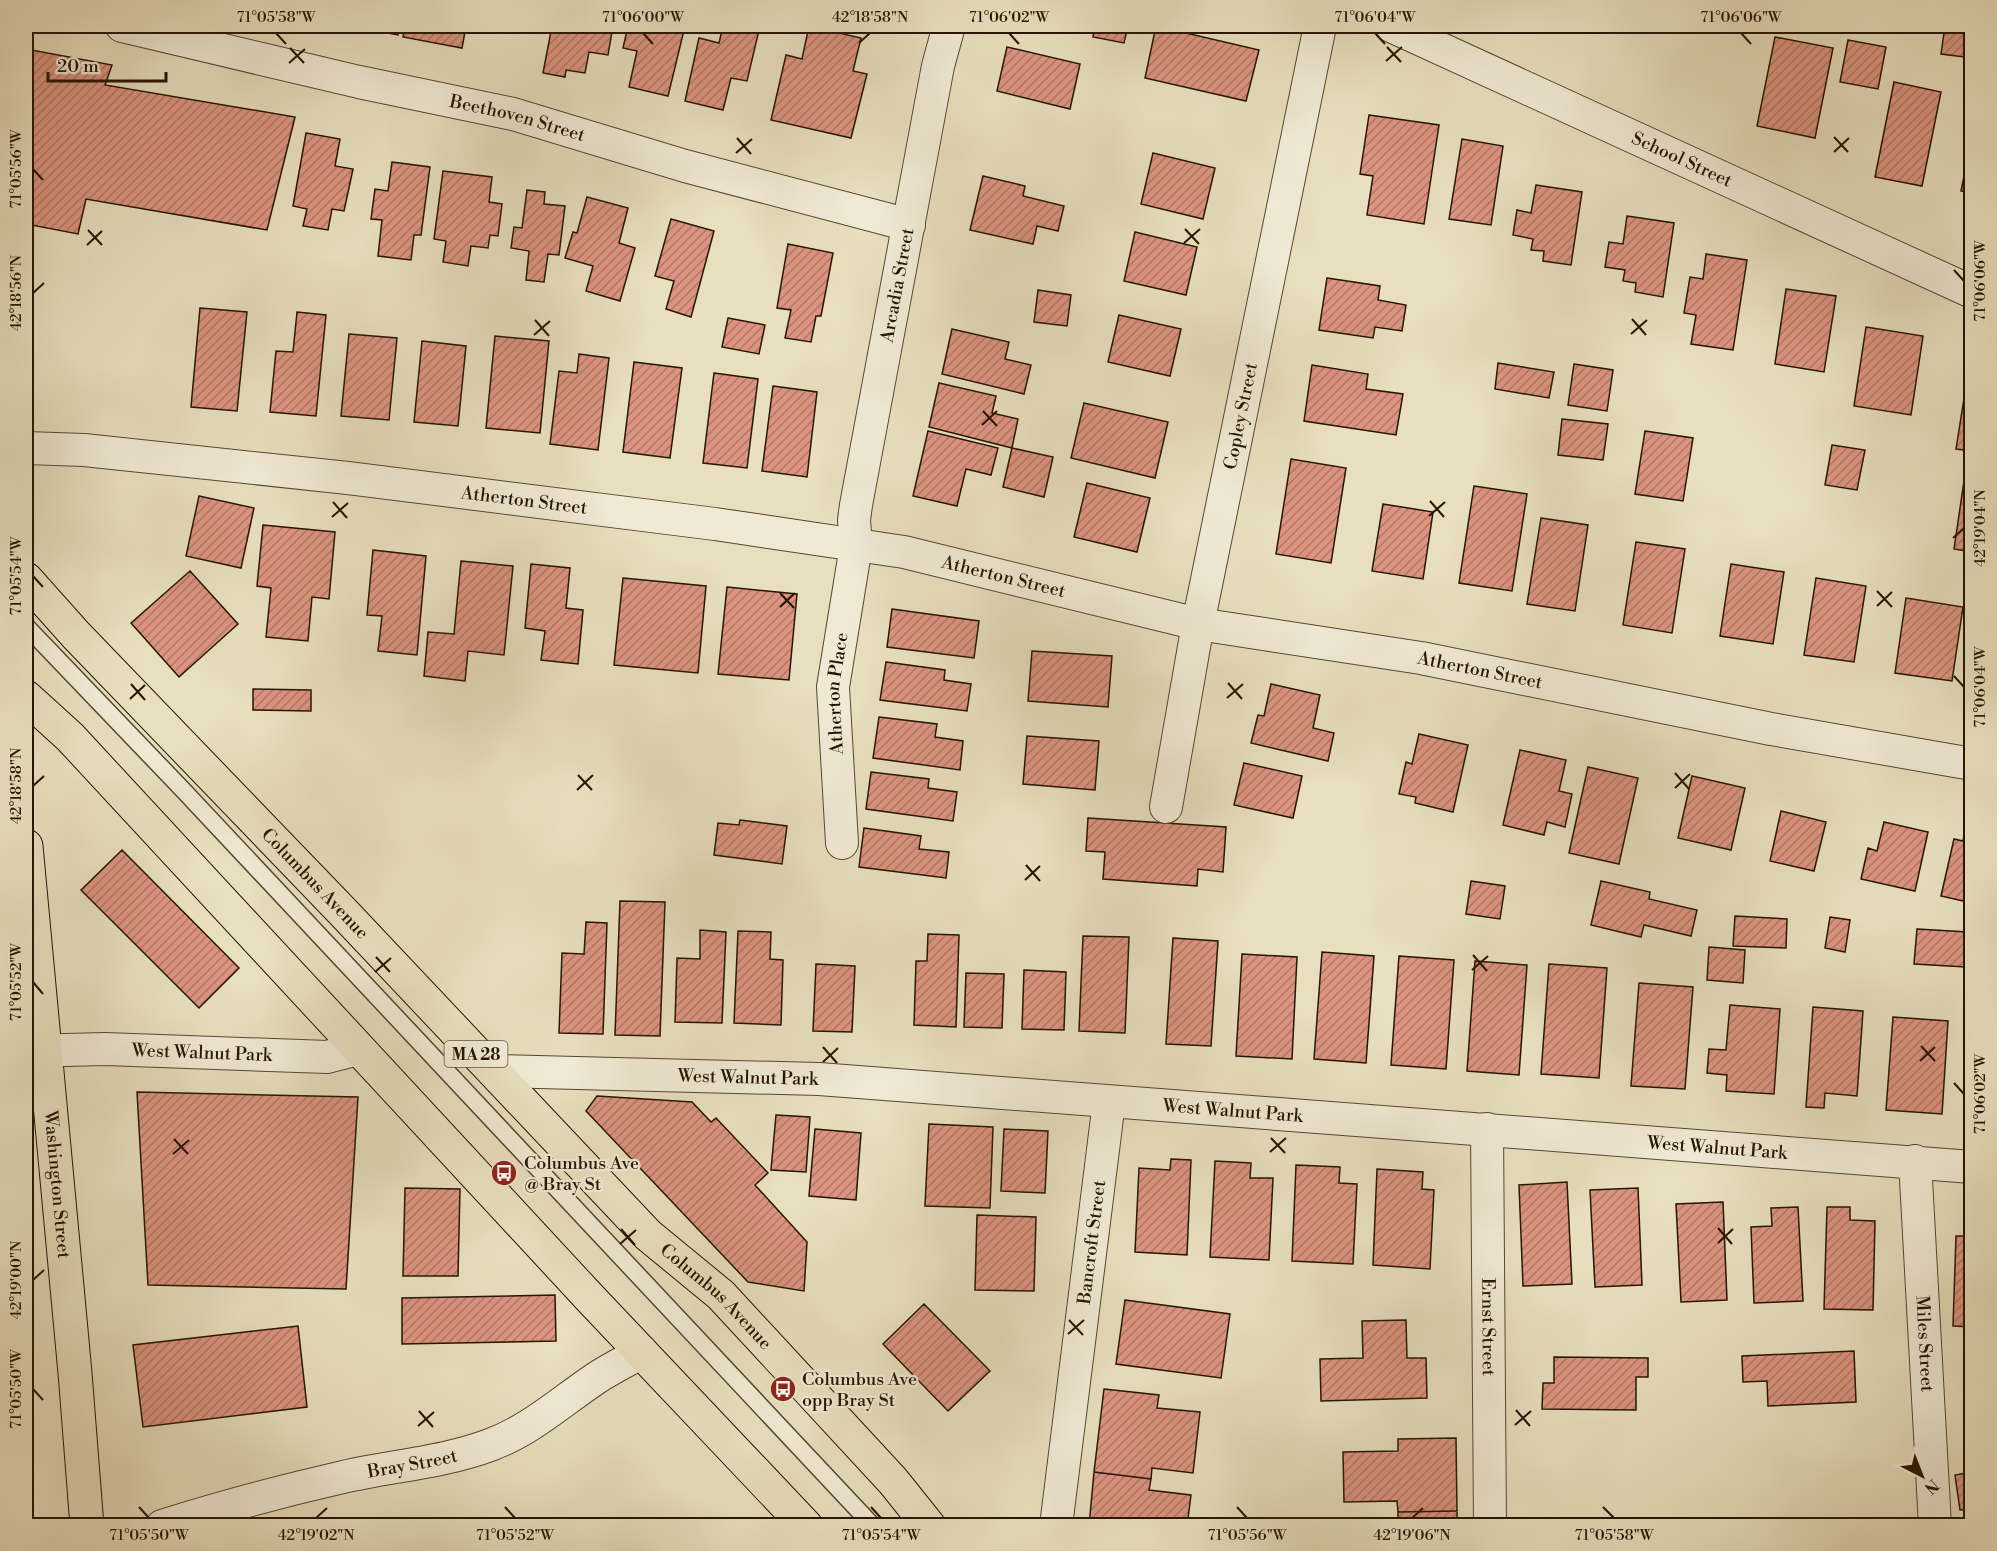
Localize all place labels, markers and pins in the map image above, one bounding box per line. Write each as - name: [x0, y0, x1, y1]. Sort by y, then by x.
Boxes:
- place label: Columbus Ave @ Bray St: [524, 1152, 639, 1196]
- bus stop icon: Columbus Ave @ Bray St: [489, 1158, 519, 1188]
- place label: Columbus Ave opp Bray St: [802, 1368, 917, 1412]
- bus stop icon: Columbus Ave opp Bray St: [768, 1374, 798, 1404]

